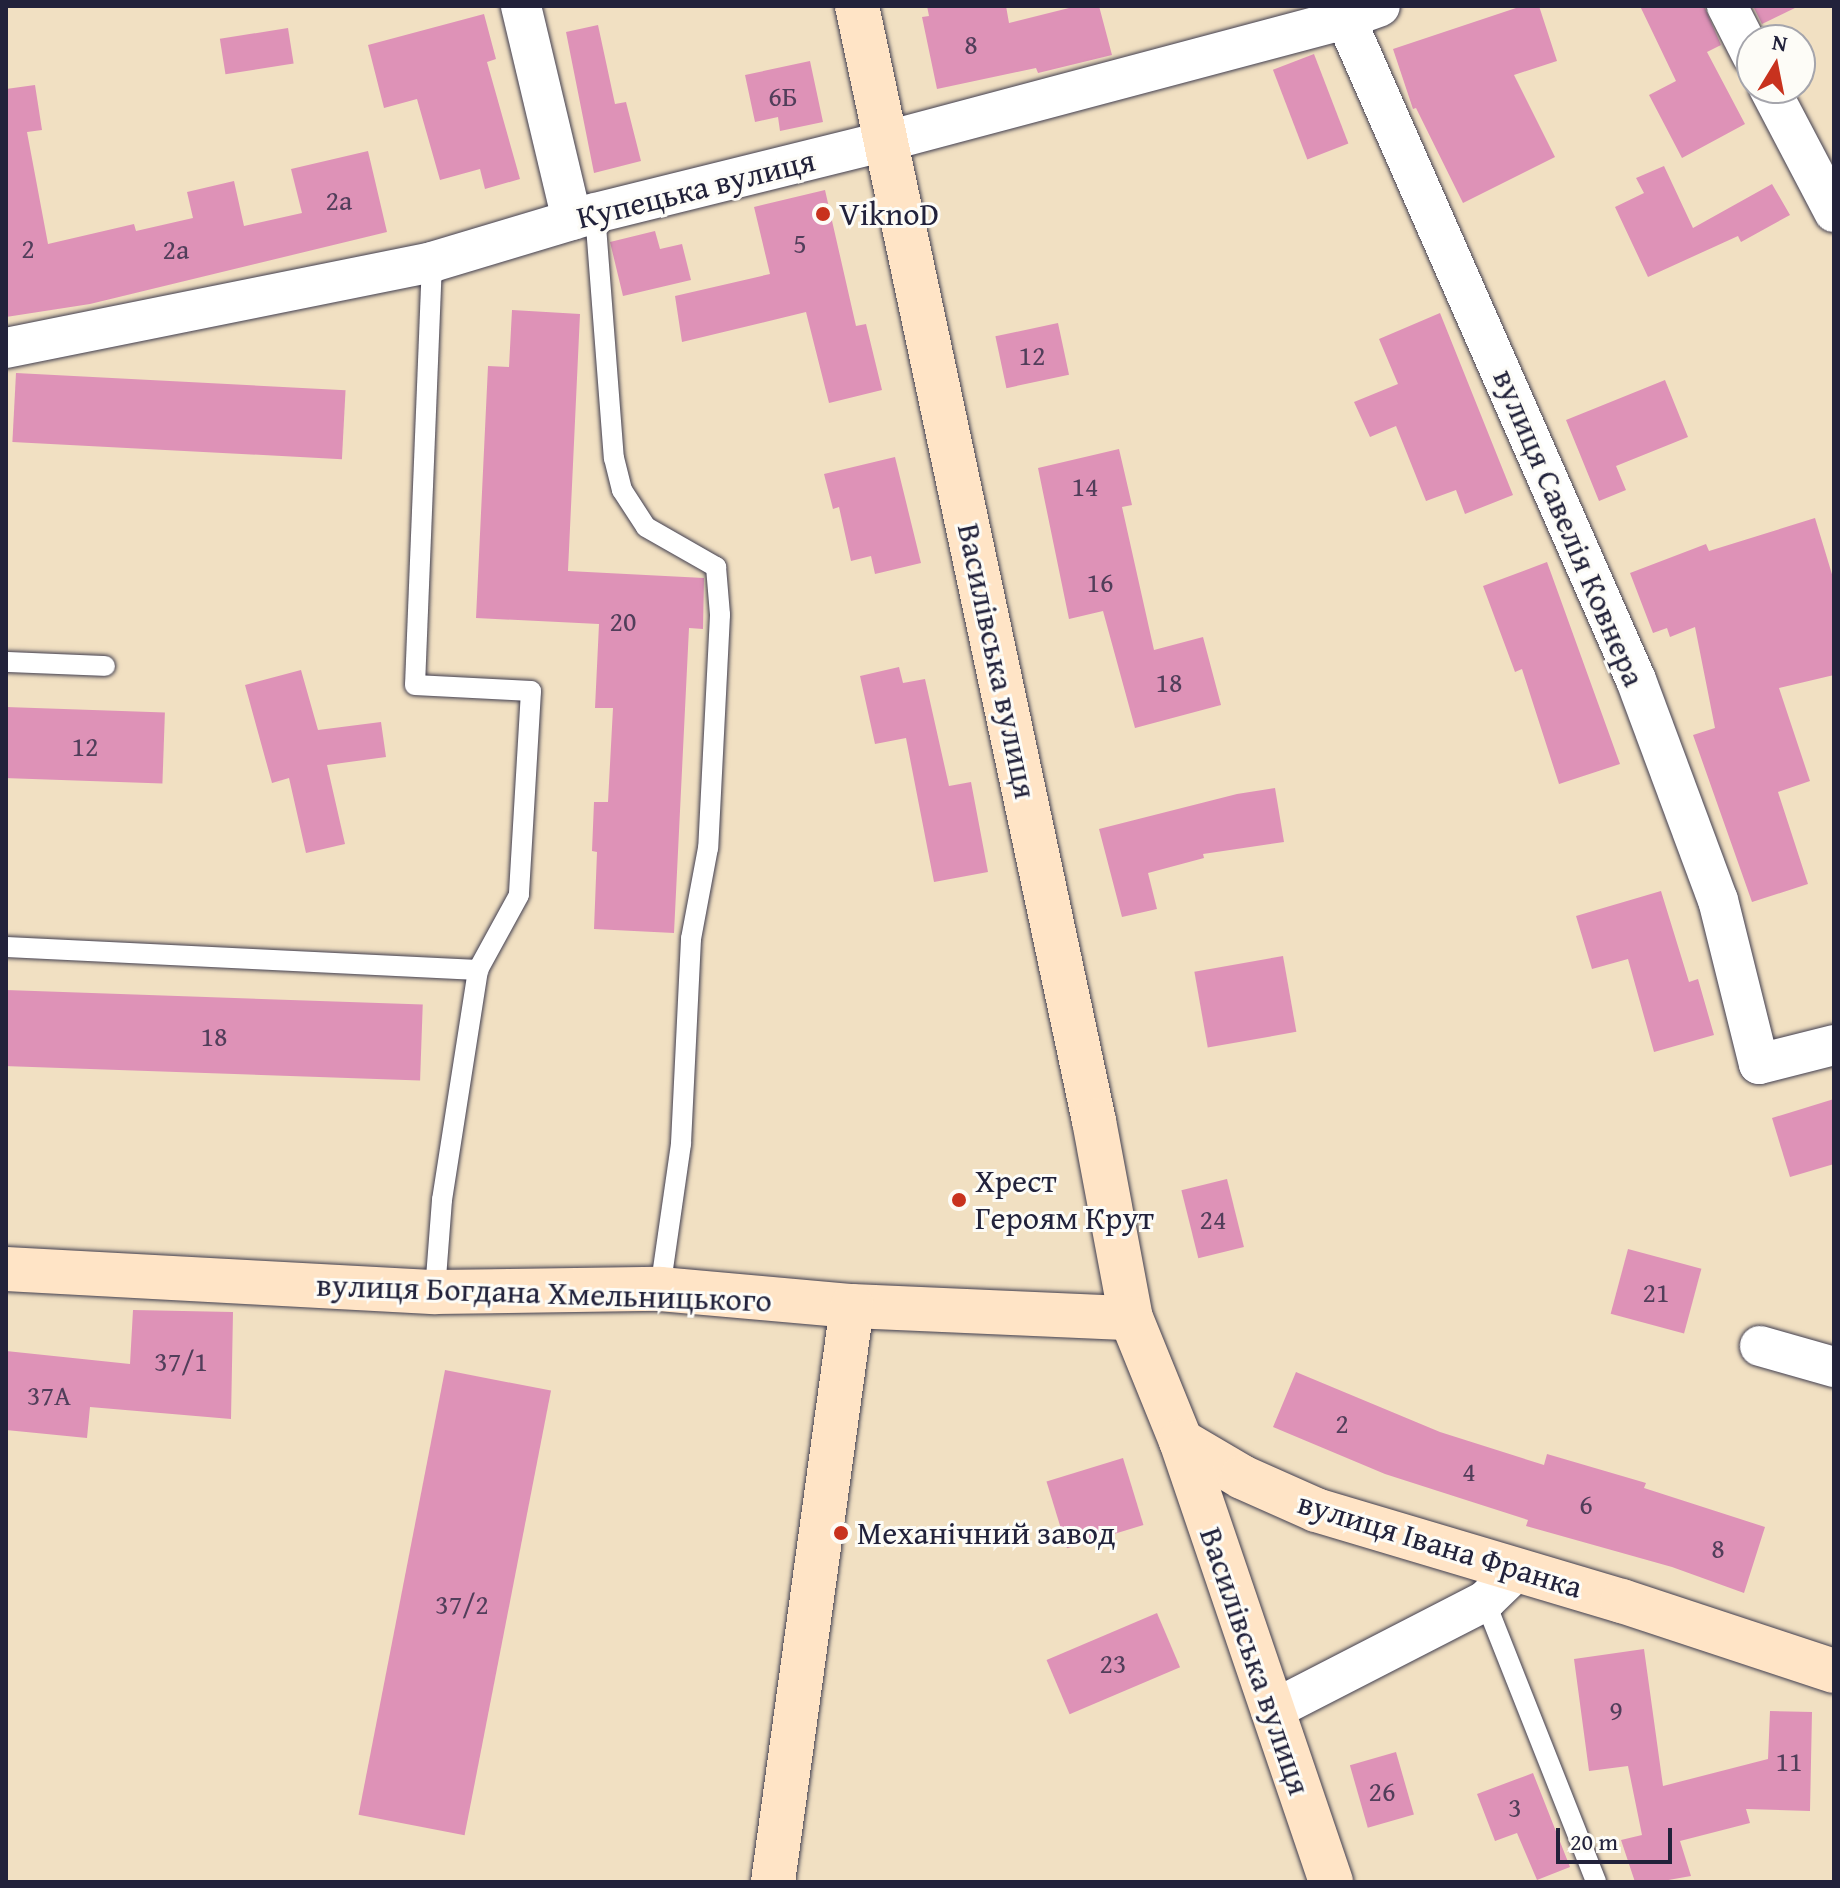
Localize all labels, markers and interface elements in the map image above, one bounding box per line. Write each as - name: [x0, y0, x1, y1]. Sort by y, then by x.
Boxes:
- north arrow: [1736, 24, 1816, 104]
- text: N: [1770, 25, 1790, 59]
- house number: 8: [964, 27, 978, 61]
- house number: 6Б: [768, 79, 798, 113]
- street label: Купецька вулиця: [573, 141, 819, 237]
- house number: 2а: [326, 183, 352, 217]
- place label: ViknoD: [839, 195, 939, 233]
- marker: ViknoD: [814, 205, 832, 223]
- house number: 5: [793, 226, 807, 260]
- house number: 2: [21, 231, 35, 265]
- house number: 2а: [163, 232, 189, 266]
- house number: 12: [1019, 338, 1045, 372]
- street label: вулиця Савелія Ковнера: [1485, 364, 1653, 692]
- house number: 14: [1072, 469, 1098, 503]
- street label: Василівська вулиця: [949, 520, 1045, 802]
- house number: 16: [1087, 565, 1113, 599]
- house number: 20: [610, 604, 636, 638]
- house number: 18: [1156, 665, 1182, 699]
- house number: 12: [72, 729, 98, 763]
- house number: 18: [201, 1019, 227, 1053]
- place label: Хрест Героям Крут: [975, 1163, 1154, 1238]
- marker: Хрест Героям Крут: [950, 1191, 968, 1209]
- house number: 24: [1200, 1202, 1226, 1236]
- street label: вулиця Богдана Хмельницького: [316, 1266, 772, 1320]
- house number: 21: [1643, 1275, 1669, 1309]
- house number: 37/1: [154, 1344, 208, 1378]
- house number: 37А: [27, 1378, 71, 1412]
- house number: 2: [1335, 1406, 1349, 1440]
- house number: 4: [1462, 1454, 1476, 1488]
- street label: вулиця Івана Франка: [1293, 1483, 1587, 1607]
- house number: 6: [1579, 1487, 1593, 1521]
- place label: Механічний завод: [857, 1514, 1115, 1552]
- street label: Василівська вулиця: [1191, 1522, 1319, 1800]
- marker: Механічний завод: [832, 1524, 850, 1542]
- house number: 8: [1711, 1531, 1725, 1565]
- house number: 37/2: [435, 1587, 489, 1621]
- house number: 23: [1100, 1646, 1126, 1680]
- house number: 9: [1609, 1693, 1623, 1727]
- house number: 11: [1776, 1744, 1802, 1778]
- house number: 26: [1369, 1774, 1395, 1808]
- house number: 3: [1508, 1790, 1522, 1824]
- scale bar: [1560, 1812, 1676, 1862]
- text: 20 m: [1570, 1824, 1618, 1859]

